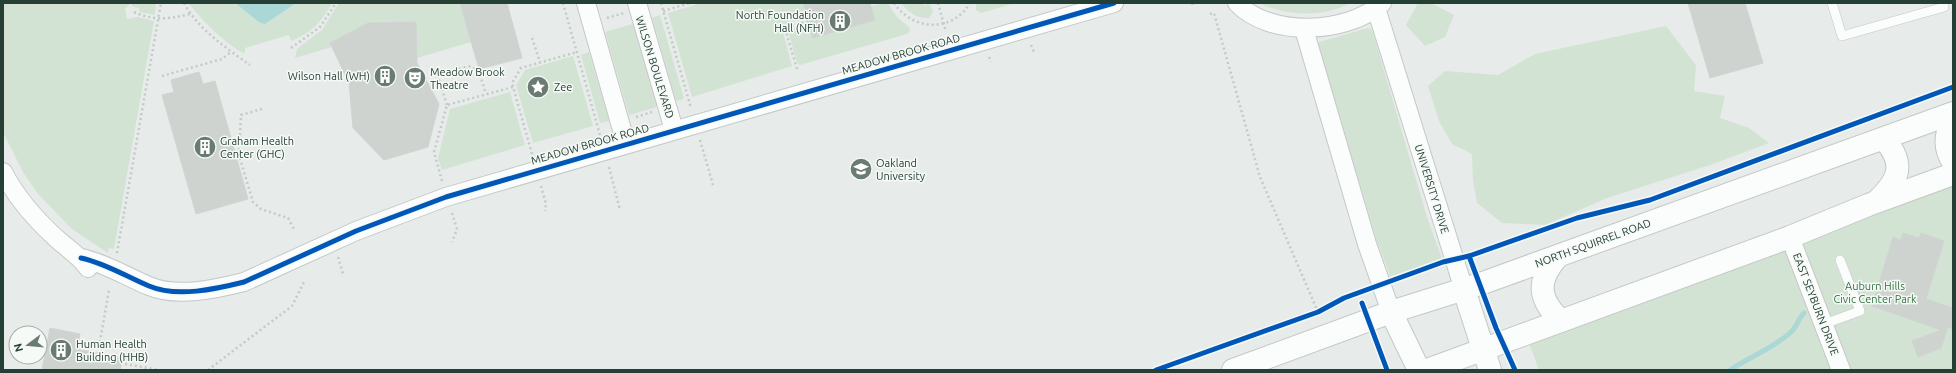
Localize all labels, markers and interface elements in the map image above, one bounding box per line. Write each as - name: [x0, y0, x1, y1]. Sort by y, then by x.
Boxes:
- building icon: North Foundation Hall (NFH): [827, 8, 853, 34]
- place label: North Foundation Hall (NFH): [736, 9, 824, 35]
- street label: WILSON BOULEVARD: [634, 14, 676, 120]
- street label: MEADOW BROOK ROAD: [841, 31, 962, 77]
- building icon: Wilson Hall (WH): [372, 63, 398, 89]
- theatre icon: Meadow Brook Theatre: [402, 65, 428, 91]
- place label: Meadow Brook Theatre: [430, 66, 505, 91]
- place label: Wilson Hall (WH): [288, 70, 370, 83]
- place icon: Zee: [525, 74, 551, 100]
- place label: Zee: [554, 81, 572, 93]
- street label: MEADOW BROOK ROAD: [530, 121, 651, 167]
- building icon: Graham Health Center (GHC): [192, 134, 218, 160]
- place label: Graham Health Center (GHC): [220, 135, 294, 161]
- street label: UNIVERSITY DRIVE: [1413, 143, 1451, 235]
- school or university icon: Oakland University: [848, 156, 874, 182]
- place label: Oakland University: [876, 157, 926, 182]
- street label: NORTH SQUIRREL ROAD: [1533, 216, 1653, 270]
- street label: EAST SEYBURN DRIVE: [1791, 251, 1841, 357]
- park label: Auburn Hills Civic Center Park: [1833, 280, 1917, 305]
- north arrow: [8, 325, 48, 365]
- building icon: Human Health Building (HHB): [48, 337, 74, 363]
- place label: Human Health Building (HHB): [76, 338, 148, 364]
- text: N: [11, 342, 25, 353]

